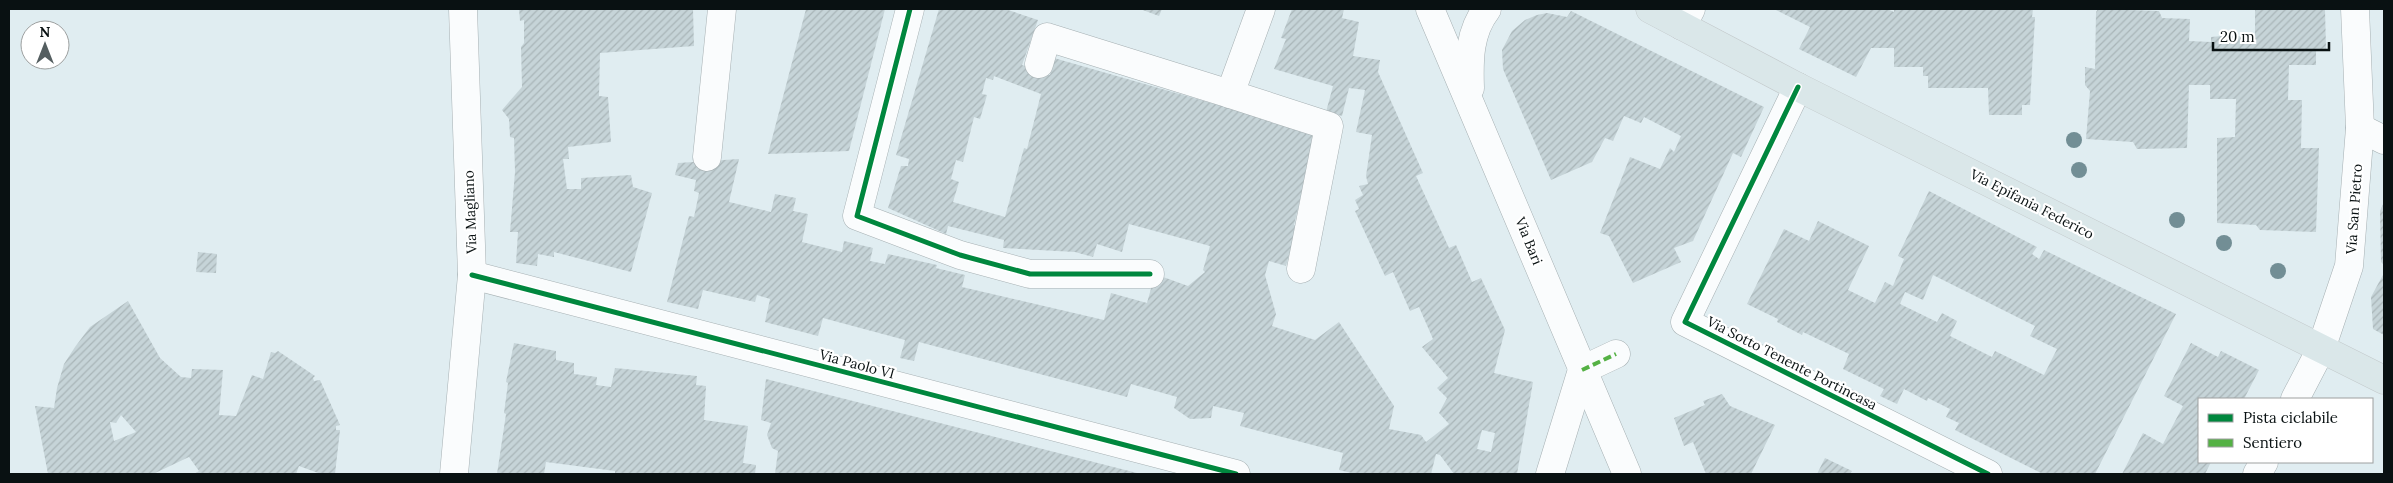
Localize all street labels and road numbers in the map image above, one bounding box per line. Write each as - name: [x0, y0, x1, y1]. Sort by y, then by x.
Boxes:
- street label: Via San Pietro: [2342, 163, 2366, 256]
- street label: Via Epifania Federico: [1966, 165, 2097, 243]
- street label: Via Magliano: [460, 170, 480, 255]
- street label: Via Bari: [1511, 214, 1547, 267]
- street label: Via Sotto Tenente Portincasa: [1703, 312, 1880, 414]
- street label: Via Paolo VI: [816, 345, 897, 383]

